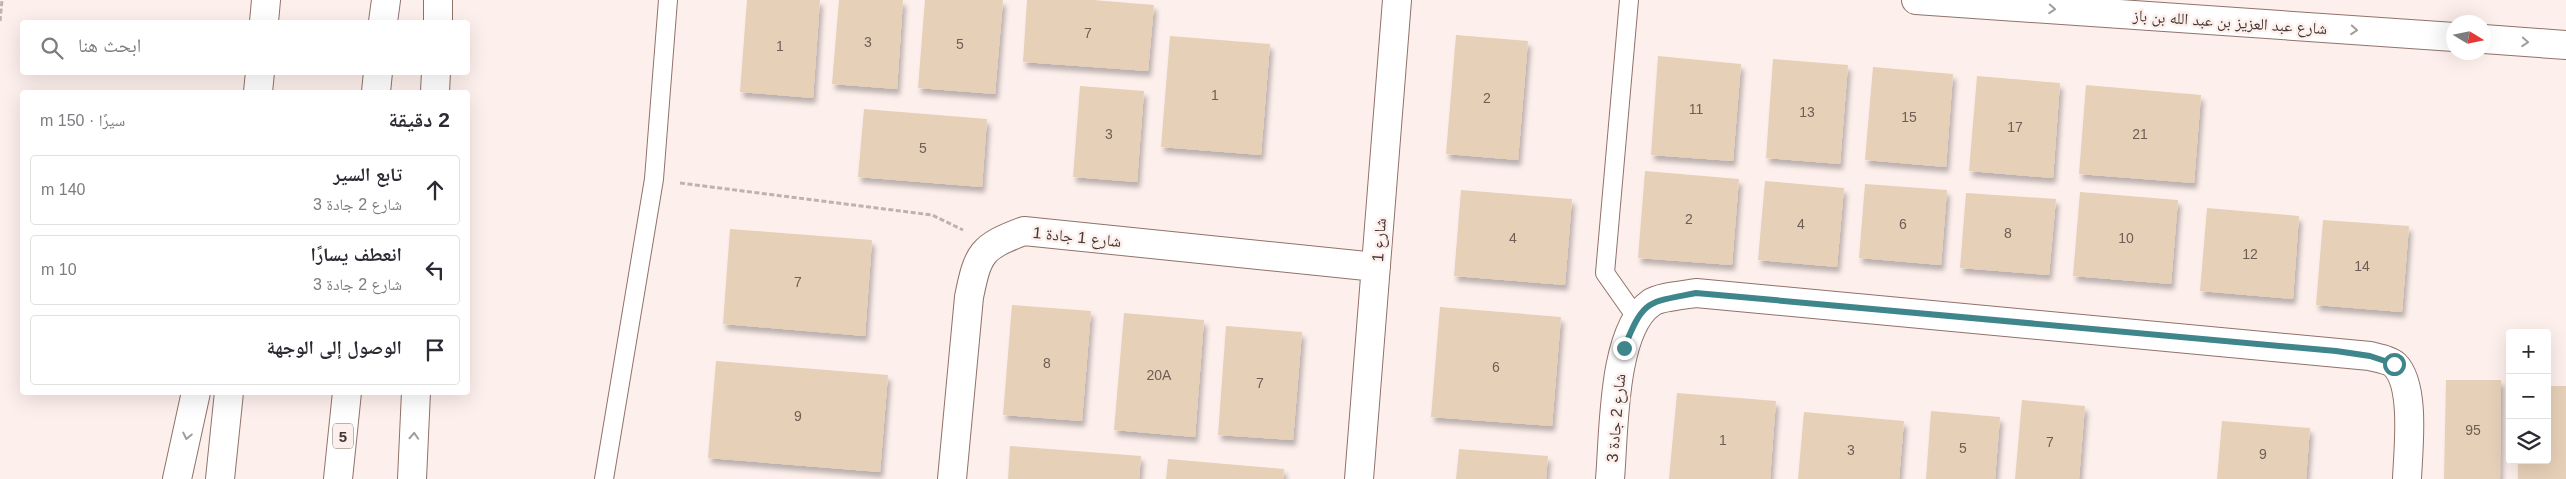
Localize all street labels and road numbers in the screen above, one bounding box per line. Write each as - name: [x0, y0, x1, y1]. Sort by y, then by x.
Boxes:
- street label: شارع عبد العزيز بن عبد الله بن باز: [2131, 7, 2328, 39]
- street label: شارع 1: [1369, 218, 1391, 263]
- street label: شارع 1 جادة 1: [1032, 224, 1122, 252]
- street label: شارع 2 جادة 3: [1604, 373, 1630, 463]
- road number: 5: [333, 424, 353, 448]

